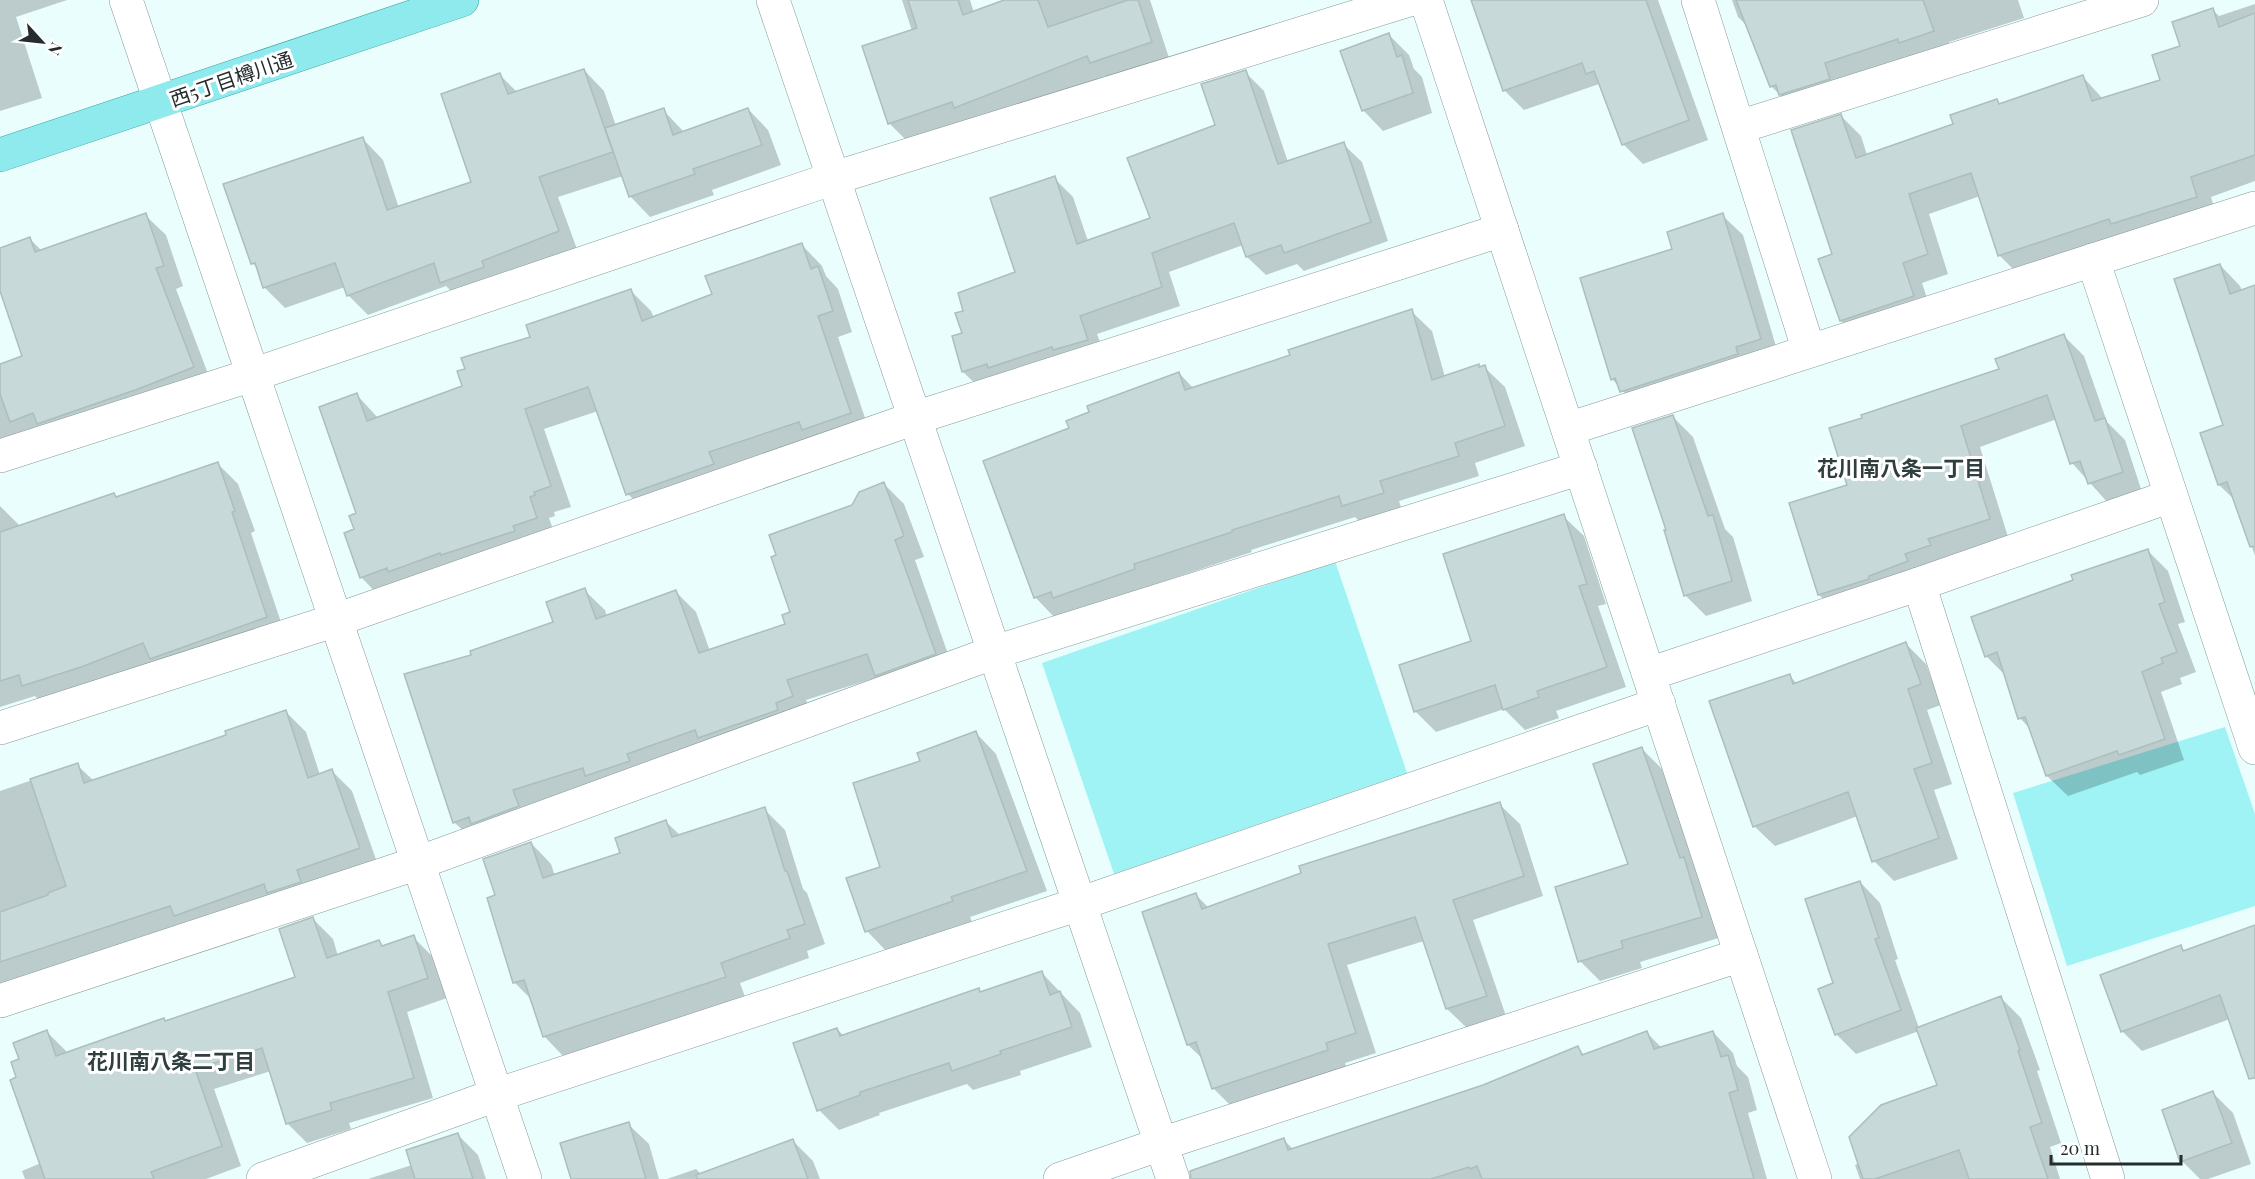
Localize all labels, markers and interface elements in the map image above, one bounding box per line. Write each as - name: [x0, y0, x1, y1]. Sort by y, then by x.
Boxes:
- north arrow: [12, 12, 72, 72]
- text: N: [44, 39, 68, 59]
- street label: 西5丁目樽川通: [166, 44, 296, 112]
- district label: 花川南八条一丁目: [1817, 453, 1985, 481]
- district label: 花川南八条二丁目: [87, 1046, 255, 1074]
- scale bar: [2051, 1128, 2182, 1166]
- text: 20 m: [2060, 1136, 2100, 1160]

